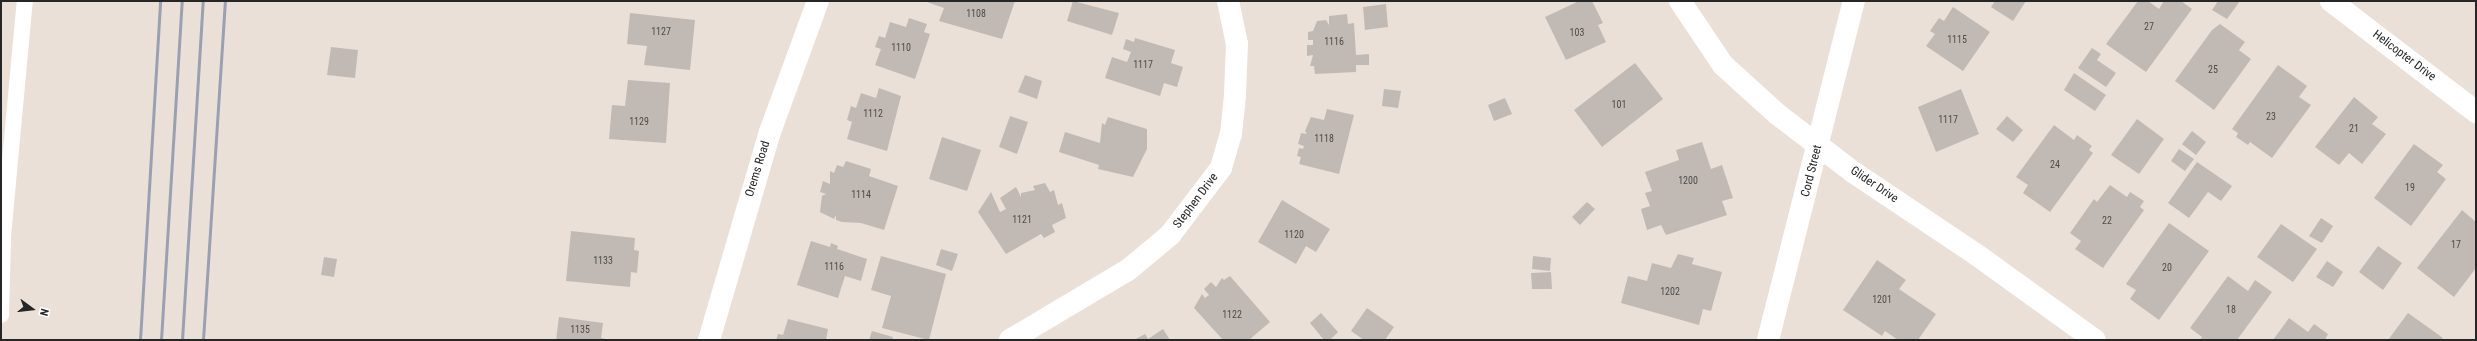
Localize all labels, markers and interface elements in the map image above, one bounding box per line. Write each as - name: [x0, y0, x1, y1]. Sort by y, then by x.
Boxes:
- house number: 1108: [966, 8, 986, 20]
- house number: 27: [2144, 21, 2154, 33]
- house number: 1127: [651, 26, 671, 38]
- house number: 103: [1570, 27, 1584, 39]
- street label: Helicopter Drive: [2369, 28, 2439, 84]
- house number: 1115: [1947, 34, 1967, 46]
- house number: 1116: [1324, 36, 1344, 48]
- house number: 1110: [891, 42, 911, 54]
- house number: 1117: [1133, 59, 1153, 71]
- house number: 25: [2208, 64, 2218, 76]
- house number: 101: [1612, 99, 1626, 111]
- house number: 1112: [863, 108, 883, 120]
- house number: 23: [2266, 111, 2276, 123]
- house number: 1117: [1938, 114, 1958, 126]
- house number: 1129: [629, 116, 649, 128]
- house number: 21: [2349, 123, 2359, 135]
- house number: 1118: [1314, 133, 1334, 145]
- street label: Orems Road: [743, 139, 773, 199]
- street label: Cord Street: [1799, 143, 1825, 199]
- house number: 24: [2050, 159, 2060, 171]
- street label: Glider Drive: [1847, 164, 1901, 206]
- street label: Stephen Drive: [1171, 171, 1221, 231]
- house number: 1200: [1678, 175, 1698, 187]
- house number: 19: [2405, 182, 2415, 194]
- house number: 1114: [851, 189, 871, 201]
- house number: 1121: [1012, 214, 1032, 226]
- house number: 22: [2102, 215, 2112, 227]
- house number: 1120: [1284, 229, 1304, 241]
- house number: 17: [2451, 239, 2461, 251]
- house number: 1133: [593, 255, 613, 267]
- house number: 1116: [824, 261, 844, 273]
- house number: 20: [2162, 262, 2172, 274]
- house number: 1202: [1660, 286, 1680, 298]
- north arrow: [12, 289, 52, 329]
- house number: 1201: [1872, 294, 1892, 306]
- house number: 18: [2226, 304, 2236, 316]
- text: N: [37, 307, 51, 317]
- house number: 1122: [1222, 309, 1242, 321]
- house number: 1135: [570, 324, 590, 336]

